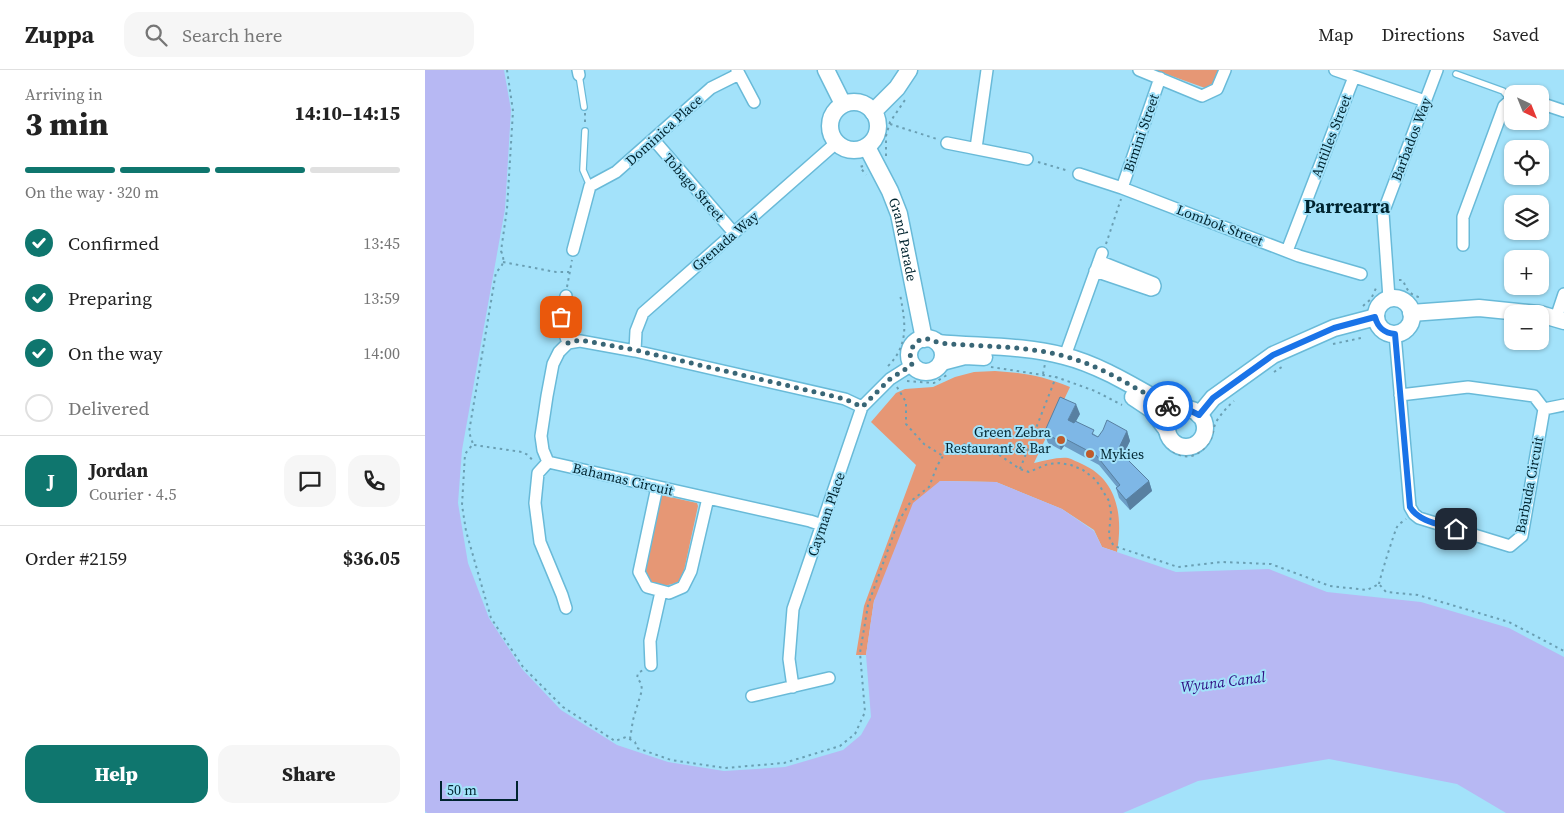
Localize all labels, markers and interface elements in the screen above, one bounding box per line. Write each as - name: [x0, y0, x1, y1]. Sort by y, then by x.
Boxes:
- search box: [124, 12, 474, 57]
- text: Zuppa: [25, 18, 94, 51]
- icon: search: [142, 21, 170, 49]
- text: Search here: [182, 22, 282, 48]
- text: Map: [1318, 22, 1354, 47]
- text: Directions: [1382, 22, 1465, 47]
- text: Saved: [1493, 22, 1539, 47]
- text: Arriving in: [25, 83, 103, 105]
- north arrow: [1504, 85, 1549, 130]
- map controls: [1504, 85, 1549, 350]
- street label: Dominica Place: [621, 90, 707, 170]
- street label: Bimini Street: [1118, 91, 1164, 175]
- street label: Antilles Street: [1306, 91, 1356, 180]
- street label: Barbados Way: [1386, 94, 1436, 184]
- text: 14:10–14:15: [295, 100, 400, 126]
- text: 3 min: [25, 102, 108, 146]
- button: locate: [1504, 140, 1549, 185]
- street label: Tobago Street: [659, 149, 730, 226]
- text: On the way · 320 m: [25, 181, 159, 203]
- district label: Parrearra: [1304, 193, 1391, 219]
- street label: Grand Parade: [883, 194, 922, 283]
- button: layers: [1504, 195, 1549, 240]
- street label: Lombok Street: [1174, 199, 1267, 251]
- street label: Grenada Way: [687, 206, 763, 276]
- icon: check: [25, 229, 53, 257]
- text: Confirmed: [68, 230, 159, 256]
- text: 13:45: [363, 232, 400, 254]
- button: +: [1504, 250, 1549, 295]
- icon: check: [25, 284, 53, 312]
- text: Preparing: [68, 285, 152, 311]
- text: 13:59: [363, 287, 400, 309]
- pin: [540, 296, 582, 338]
- icon: bag: [547, 303, 575, 331]
- button: −: [1504, 305, 1549, 350]
- icon: check: [25, 339, 53, 367]
- text: On the way: [68, 340, 163, 366]
- text: 14:00: [363, 342, 400, 364]
- courier: [1143, 381, 1193, 431]
- icon: bike: [1154, 392, 1182, 420]
- text: Delivered: [68, 395, 149, 421]
- place label: Green Zebra Restaurant & Bar: [945, 422, 1052, 458]
- marker: Green Zebra Restaurant & Bar: [1055, 434, 1067, 446]
- street label: Barbuda Circuit: [1510, 434, 1548, 535]
- place label: Mykies: [1100, 444, 1144, 464]
- marker: Mykies: [1084, 448, 1096, 460]
- button: chat: [284, 455, 336, 507]
- button: phone: [348, 455, 400, 507]
- text: Jordan: [89, 457, 148, 483]
- street label: Bahamas Circuit: [571, 458, 676, 500]
- text: J: [47, 468, 55, 494]
- street label: Cayman Place: [802, 469, 850, 559]
- text: Courier · 4.5: [89, 483, 177, 505]
- pin: [1435, 508, 1477, 550]
- icon: home: [1442, 515, 1470, 543]
- text: Order #2159: [25, 545, 127, 571]
- text: $36.05: [343, 545, 400, 571]
- water label: Wyuna Canal: [1179, 666, 1267, 697]
- button: Help: [25, 745, 208, 803]
- button: Share: [218, 745, 400, 803]
- scale bar: [440, 778, 517, 801]
- text: 50 m: [447, 780, 477, 800]

